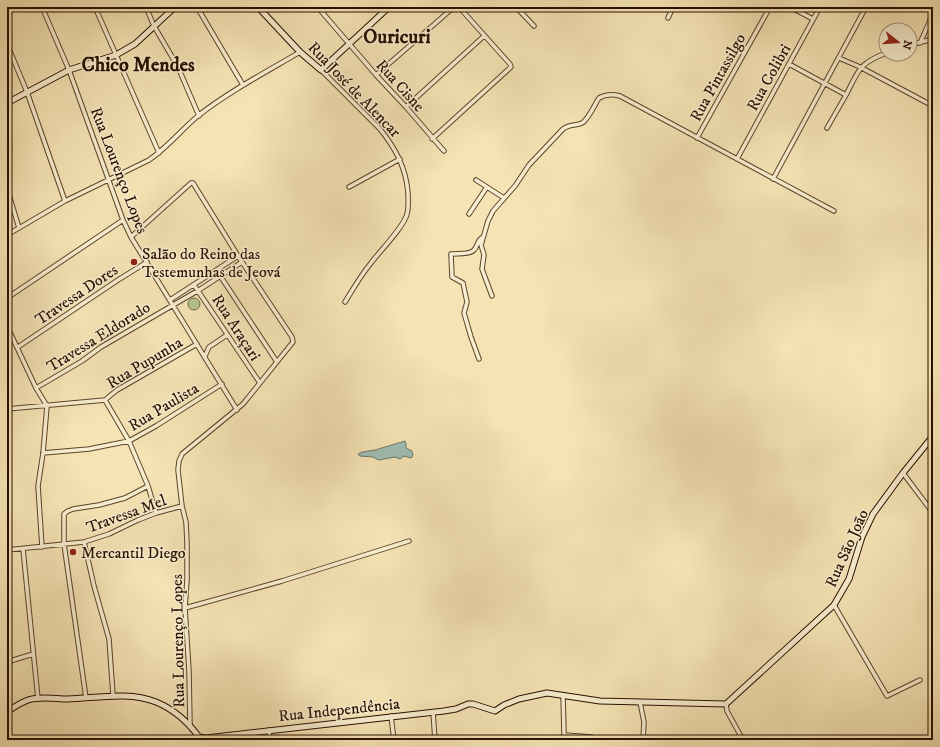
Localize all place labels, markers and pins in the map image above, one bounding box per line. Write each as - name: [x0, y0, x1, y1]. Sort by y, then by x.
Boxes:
- place label: Salão do Reino das Testemunhas de Jeová: [142, 244, 281, 282]
- marker: Salão do Reino das Testemunhas de Jeová: [129, 257, 139, 267]
- place label: Mercantil Diego: [81, 543, 186, 563]
- marker: Mercantil Diego: [68, 547, 78, 557]

